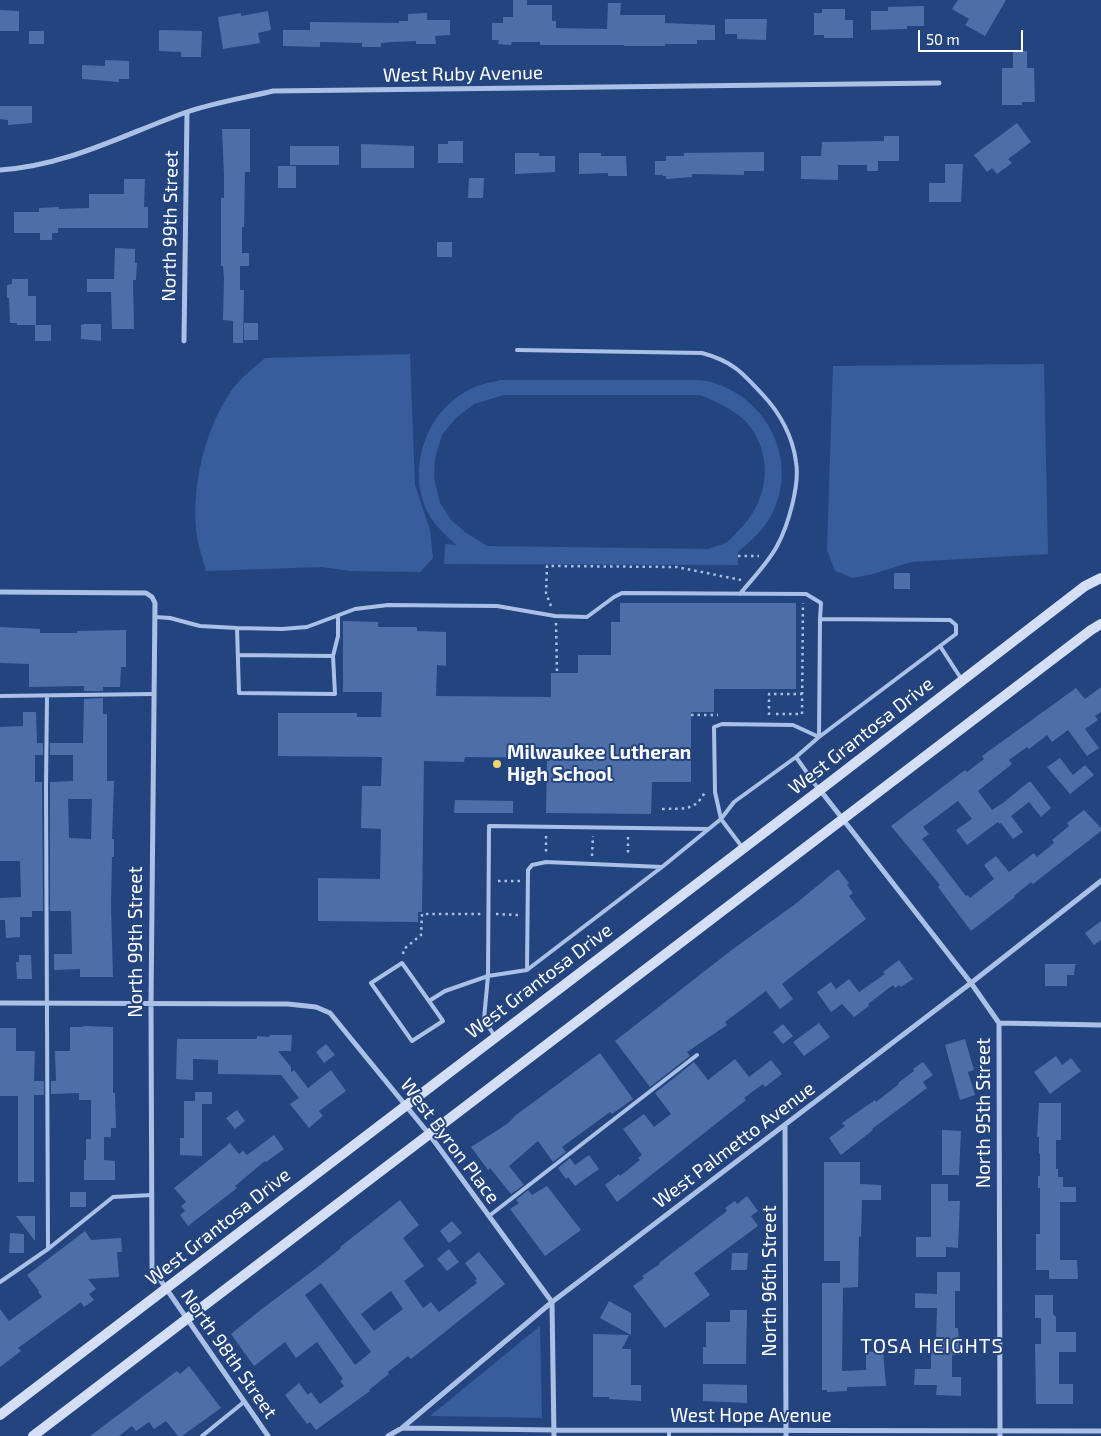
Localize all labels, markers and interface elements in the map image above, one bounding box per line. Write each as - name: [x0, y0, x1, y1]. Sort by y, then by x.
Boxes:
- scale bar: [921, 20, 1026, 52]
- text: 50 m: [926, 30, 960, 48]
- street label: West Ruby Avenue: [383, 61, 543, 87]
- street label: North 99th Street: [157, 150, 183, 302]
- street label: West Grantosa Drive: [784, 672, 938, 800]
- place label: Milwaukee Lutheran High School: [507, 742, 691, 786]
- marker: Milwaukee Lutheran High School: [491, 758, 503, 770]
- street label: North 99th Street: [125, 866, 147, 1018]
- street label: West Grantosa Drive: [461, 918, 617, 1044]
- street label: North 95th Street: [973, 1038, 995, 1188]
- street label: West Byron Place: [395, 1074, 505, 1208]
- street label: West Palmetto Avenue: [649, 1077, 819, 1213]
- street label: West Grantosa Drive: [141, 1163, 295, 1291]
- street label: North 96th Street: [759, 1205, 781, 1357]
- street label: North 98th Street: [176, 1285, 282, 1423]
- district label: TOSA HEIGHTS: [859, 1334, 1005, 1358]
- street label: West Hope Avenue: [670, 1405, 832, 1427]

